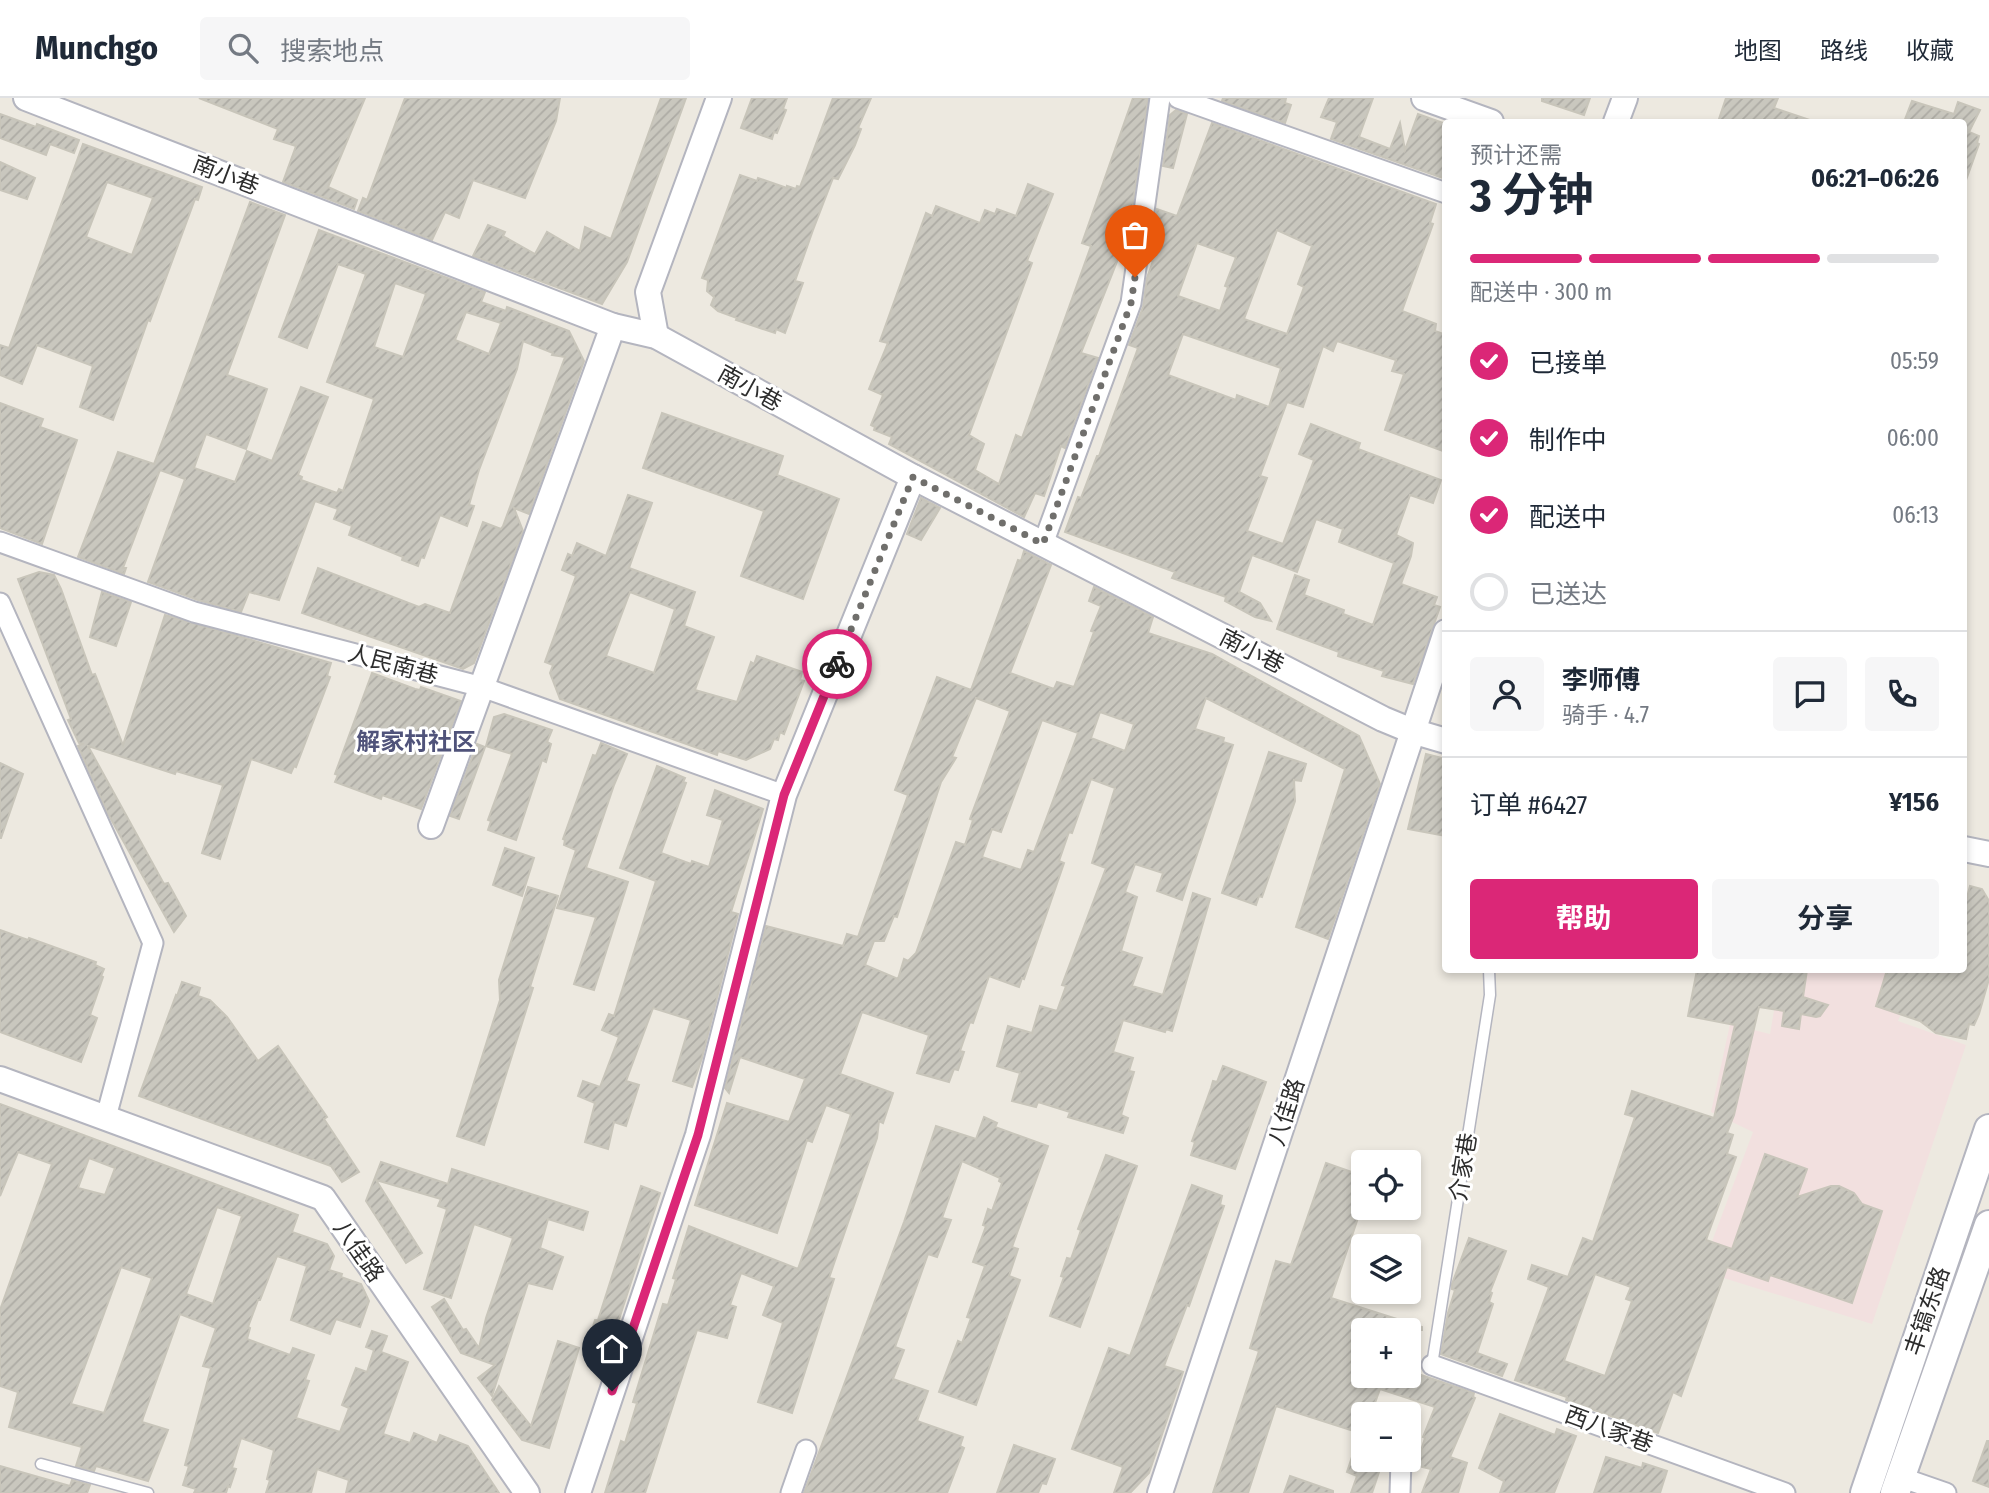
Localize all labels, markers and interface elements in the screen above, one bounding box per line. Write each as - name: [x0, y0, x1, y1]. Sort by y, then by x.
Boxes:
- search box: [200, 17, 690, 80]
- text: Munchgo: [35, 28, 158, 68]
- icon: search: [224, 29, 262, 67]
- text: 搜索地点: [280, 36, 384, 67]
- text: 地图: [1734, 37, 1782, 65]
- text: 路线: [1820, 37, 1868, 65]
- text: 收藏: [1906, 37, 1954, 65]
- text: 预计还需: [1470, 141, 1562, 169]
- street label: 南小巷: [189, 150, 263, 200]
- text: 06:21–06:26: [1811, 163, 1939, 194]
- text: 3 分钟: [1470, 168, 1593, 223]
- pin: [1105, 205, 1165, 277]
- icon: bag: [1116, 216, 1154, 254]
- text: 配送中 · 300 m: [1470, 278, 1612, 306]
- icon: check: [1470, 342, 1508, 380]
- text: 05:59: [1890, 347, 1939, 375]
- text: 已接单: [1529, 348, 1607, 379]
- street label: 南小巷: [713, 359, 787, 417]
- icon: check: [1470, 419, 1508, 457]
- text: 06:00: [1887, 424, 1939, 452]
- text: 制作中: [1529, 425, 1607, 456]
- icon: check: [1470, 496, 1508, 534]
- text: 06:13: [1892, 501, 1939, 529]
- text: 配送中: [1529, 502, 1607, 533]
- text: 已送达: [1529, 579, 1607, 610]
- street label: 南小巷: [1215, 623, 1289, 679]
- courier: [802, 629, 872, 699]
- street label: 人民南巷: [345, 639, 441, 689]
- icon: bike: [818, 645, 856, 683]
- button: person: [1470, 657, 1544, 731]
- button: chat: [1773, 657, 1847, 731]
- button: phone: [1865, 657, 1939, 731]
- text: 李师傅: [1562, 665, 1640, 696]
- text: 骑手 · 4.7: [1562, 701, 1649, 729]
- district label: 解家村社区: [356, 728, 476, 756]
- text: ¥156: [1889, 787, 1939, 818]
- text: 订单 #6427: [1470, 790, 1587, 821]
- button: 帮助: [1470, 879, 1698, 959]
- button: 分享: [1712, 879, 1939, 959]
- street label: 八佳路: [1262, 1075, 1310, 1149]
- street label: 介家巷: [1444, 1131, 1482, 1203]
- map controls: [1351, 1150, 1421, 1472]
- button: locate: [1351, 1150, 1421, 1220]
- street label: 八佳路: [328, 1215, 390, 1287]
- button: layers: [1351, 1234, 1421, 1304]
- street label: 丰镐东路: [1899, 1263, 1955, 1359]
- button: +: [1351, 1318, 1421, 1388]
- pin: [582, 1319, 642, 1391]
- icon: home: [593, 1330, 631, 1368]
- street label: 西八家巷: [1561, 1400, 1657, 1458]
- button: −: [1351, 1402, 1421, 1472]

